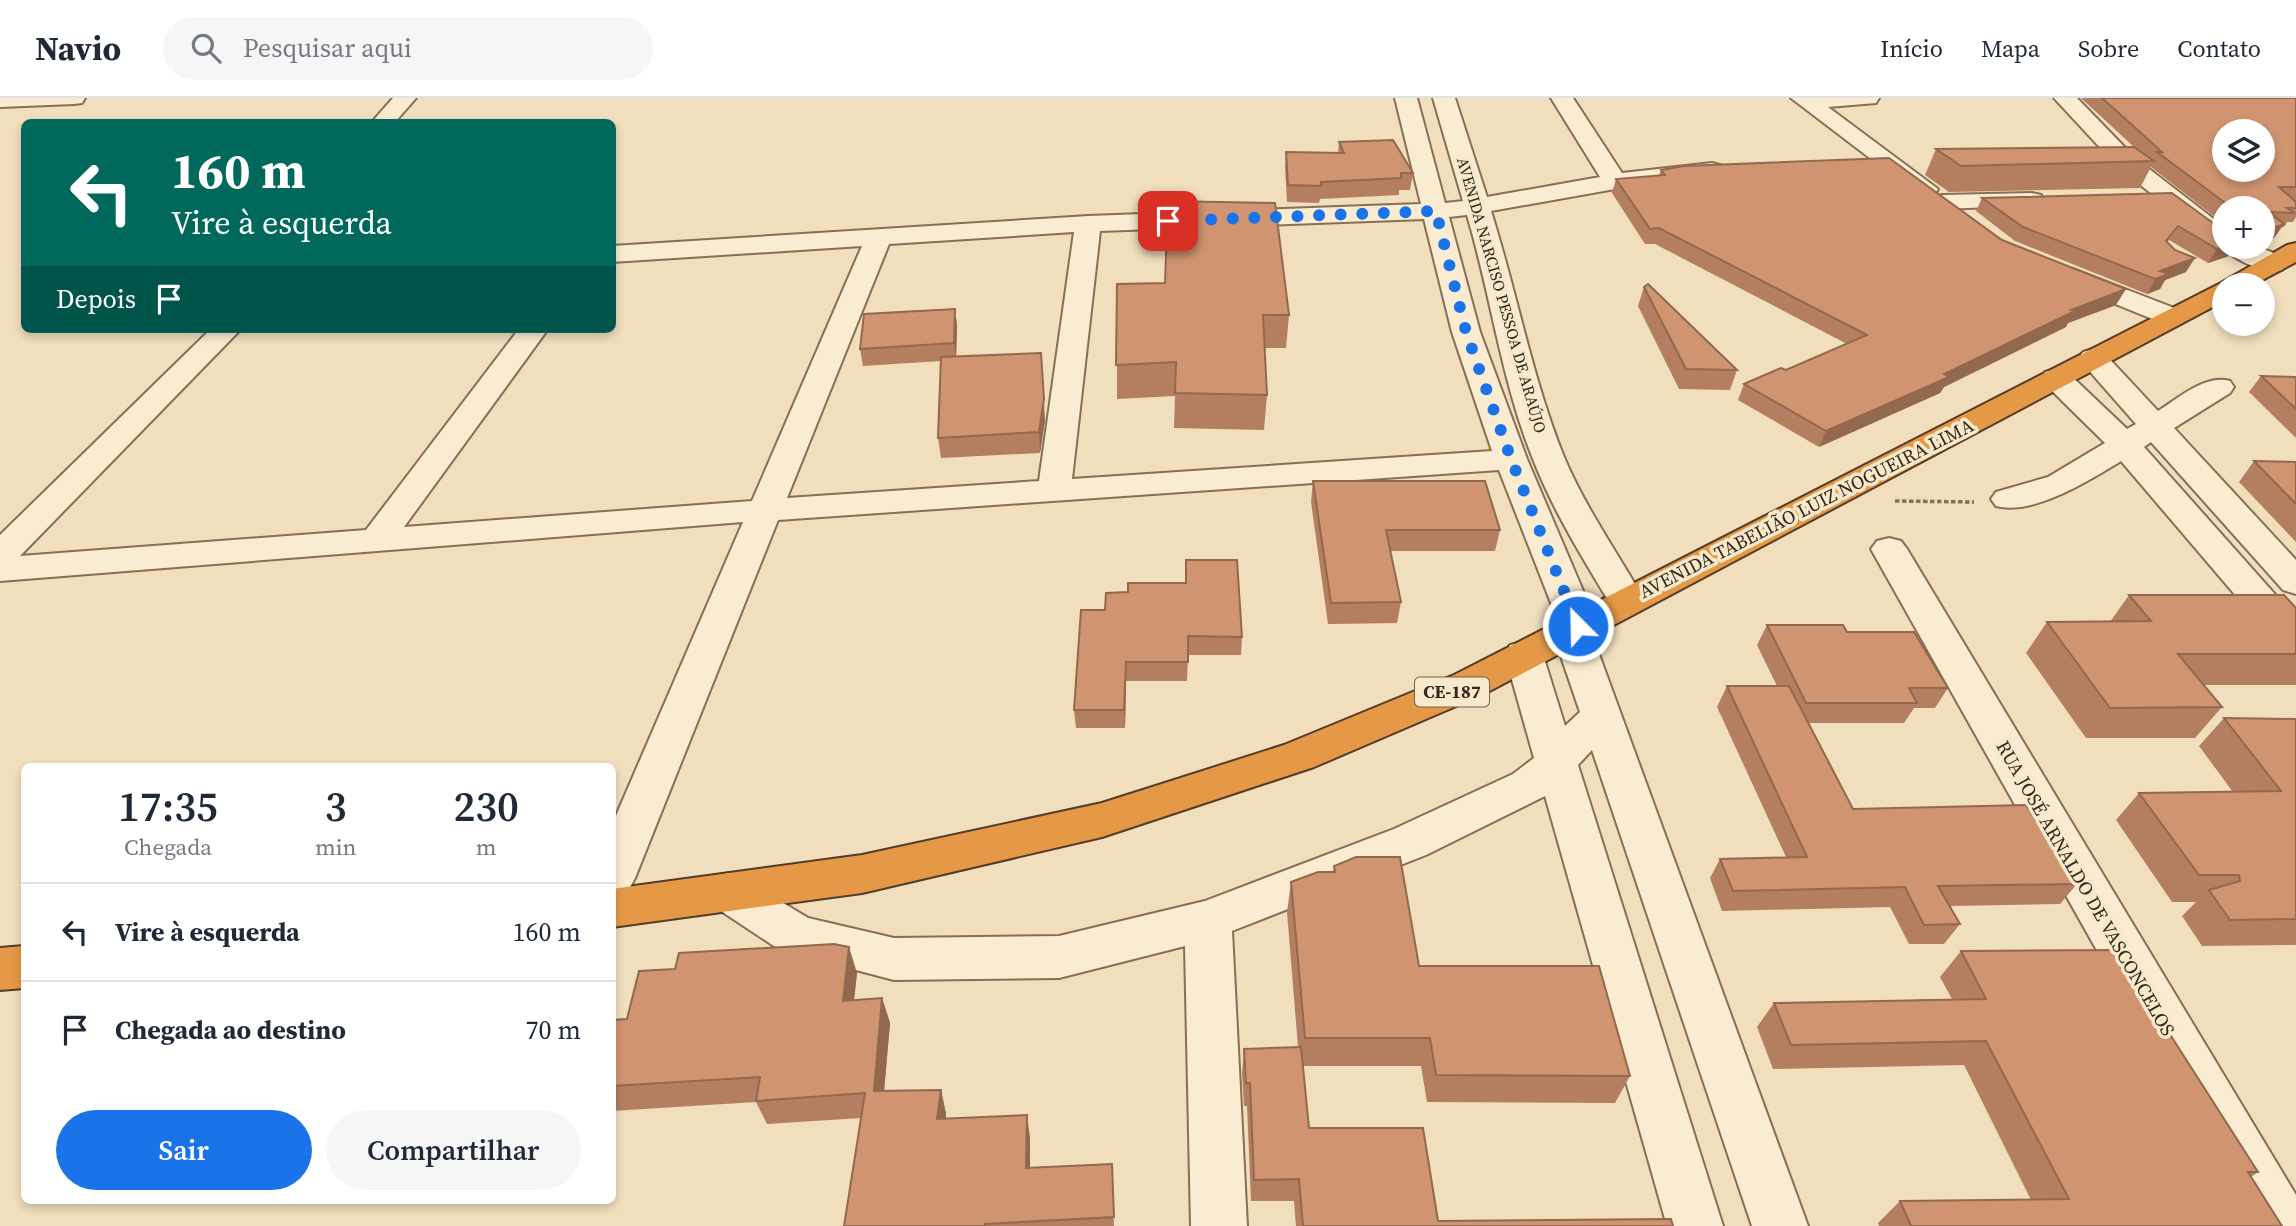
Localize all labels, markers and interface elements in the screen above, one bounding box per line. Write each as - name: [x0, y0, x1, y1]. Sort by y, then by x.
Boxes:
- search box: [163, 17, 653, 80]
- text: Navio: [35, 26, 121, 71]
- icon: search: [187, 29, 225, 67]
- text: Pesquisar aqui: [243, 30, 412, 66]
- text: Início: [1880, 32, 1943, 65]
- text: Mapa: [1981, 32, 2040, 65]
- text: Sobre: [2078, 32, 2139, 65]
- text: Contato: [2177, 32, 2261, 65]
- map controls: [2212, 119, 2275, 336]
- button: layers: [2212, 119, 2275, 182]
- text: 160 m: [171, 137, 306, 204]
- icon: left: [56, 147, 147, 238]
- street label: AVENIDA NARCISO PESSOA DE ARAÚJO: [1452, 155, 1552, 435]
- pin: [1138, 191, 1198, 251]
- button: +: [2212, 196, 2275, 259]
- text: Vire à esquerda: [171, 201, 392, 245]
- icon: arrive: [1149, 202, 1187, 240]
- button: −: [2212, 273, 2275, 336]
- icon: arrive: [150, 280, 188, 318]
- text: Depois: [56, 281, 136, 317]
- street label: AVENIDA TABELIÃO LUIZ NOGUEIRA LIMA: [1634, 412, 1978, 604]
- position arrow: [1541, 589, 1615, 663]
- road number: CE-187: [1415, 678, 1489, 706]
- street label: RUA JOSÉ ARNALDO DE VASCONCELOS: [1990, 736, 2182, 1040]
- text: 17:35: [118, 777, 218, 835]
- text: 3: [325, 777, 347, 835]
- text: 230: [453, 777, 519, 835]
- text: Chegada: [124, 831, 212, 863]
- text: min: [315, 831, 356, 863]
- text: m: [476, 831, 497, 863]
- icon: left: [56, 913, 94, 951]
- text: Vire à esquerda: [115, 914, 300, 950]
- text: 160 m: [513, 914, 581, 950]
- icon: arrive: [56, 1011, 94, 1049]
- text: Chegada ao destino: [115, 1012, 346, 1048]
- text: 70 m: [526, 1012, 581, 1048]
- button: Sair: [56, 1110, 312, 1190]
- button: Compartilhar: [326, 1110, 581, 1190]

